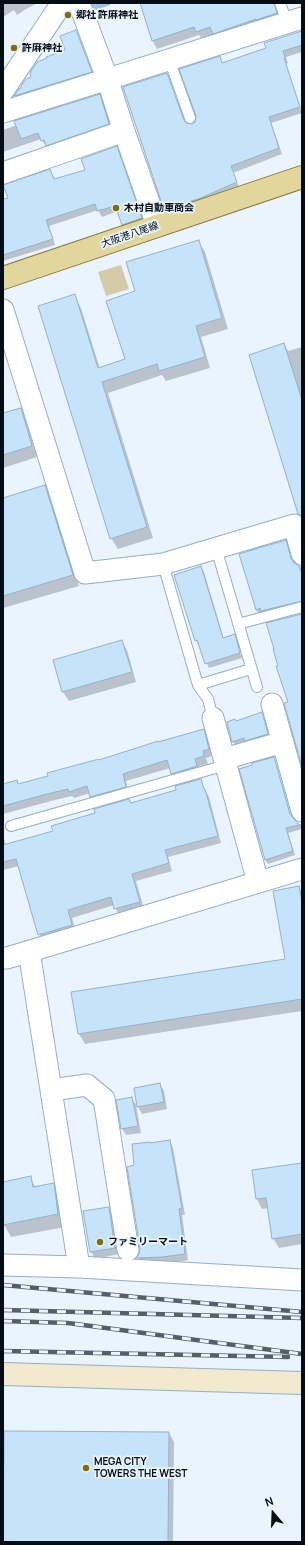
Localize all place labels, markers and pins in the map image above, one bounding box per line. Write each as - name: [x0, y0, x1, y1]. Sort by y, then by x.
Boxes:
- place label: 郷社 許麻神社: [76, 9, 138, 21]
- marker: 郷社 許麻神社: [63, 10, 73, 20]
- place label: 許麻神社: [22, 42, 62, 54]
- marker: 許麻神社: [9, 43, 19, 53]
- place label: 木村自動車商会: [124, 202, 194, 214]
- marker: 木村自動車商会: [111, 203, 121, 213]
- place label: ファミリーマート: [108, 1236, 188, 1248]
- marker: ファミリーマート: [95, 1237, 105, 1247]
- place label: MEGA CITY TOWERS THE WEST: [94, 1456, 187, 1480]
- marker: MEGA CITY TOWERS THE WEST: [81, 1463, 91, 1473]

